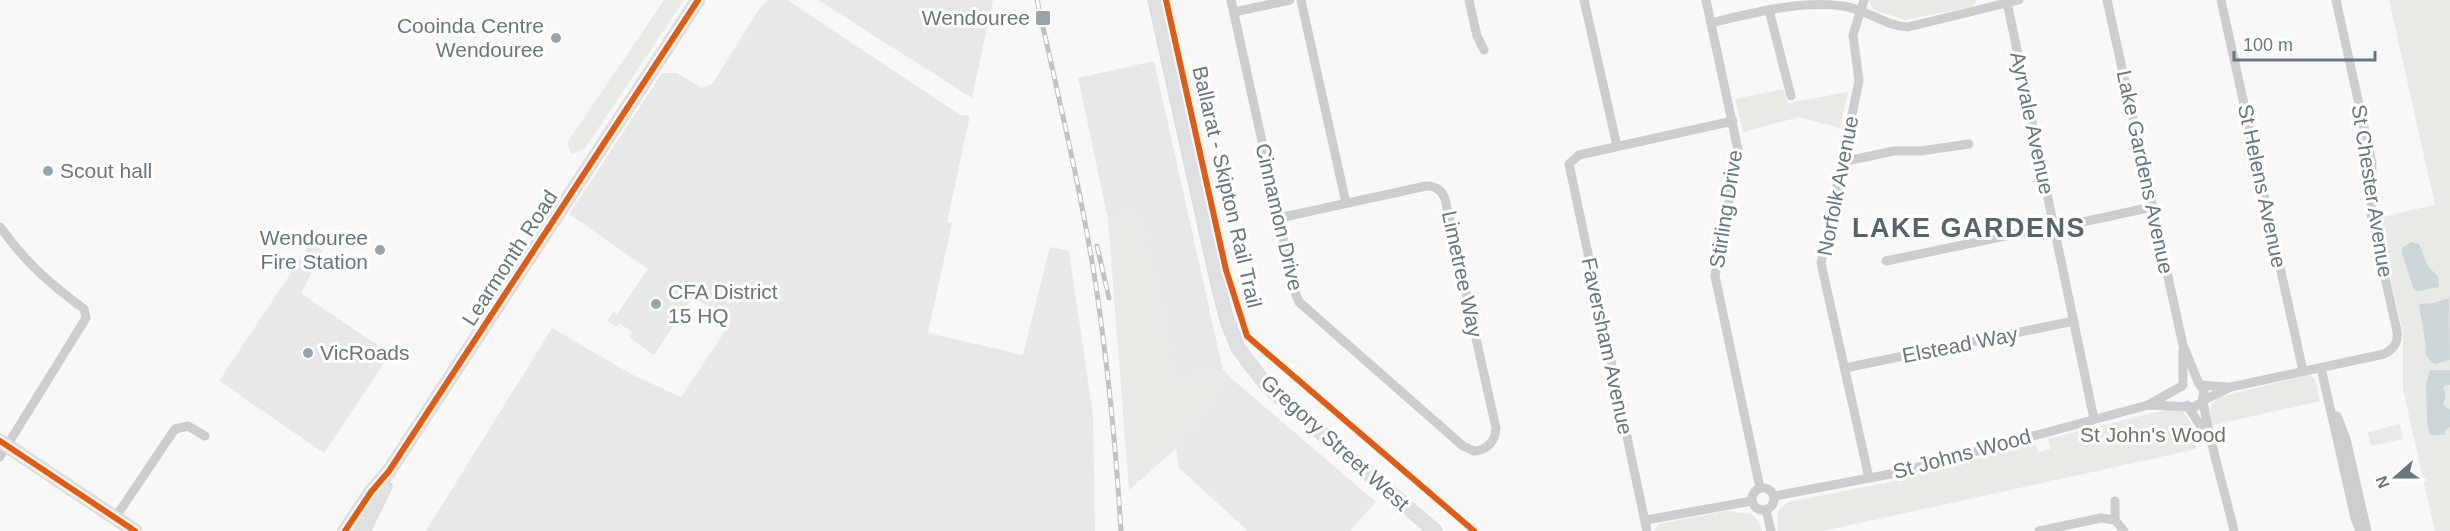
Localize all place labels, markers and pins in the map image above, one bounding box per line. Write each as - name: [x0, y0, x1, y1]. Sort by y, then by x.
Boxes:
- place label: Wendouree: [922, 6, 1030, 29]
- marker: Wendouree: [1034, 9, 1052, 27]
- place label: Cooinda Centre Wendouree: [397, 14, 544, 61]
- marker: Cooinda Centre Wendouree: [549, 31, 563, 45]
- place label: Scout hall: [60, 159, 152, 182]
- marker: Scout hall: [41, 164, 55, 178]
- place label: Wendouree Fire Station: [260, 226, 368, 273]
- marker: Wendouree Fire Station: [373, 243, 387, 257]
- place label: CFA District 15 HQ: [668, 280, 778, 327]
- marker: CFA District 15 HQ: [649, 297, 663, 311]
- place label: VicRoads: [320, 341, 410, 364]
- marker: VicRoads: [301, 346, 315, 360]

